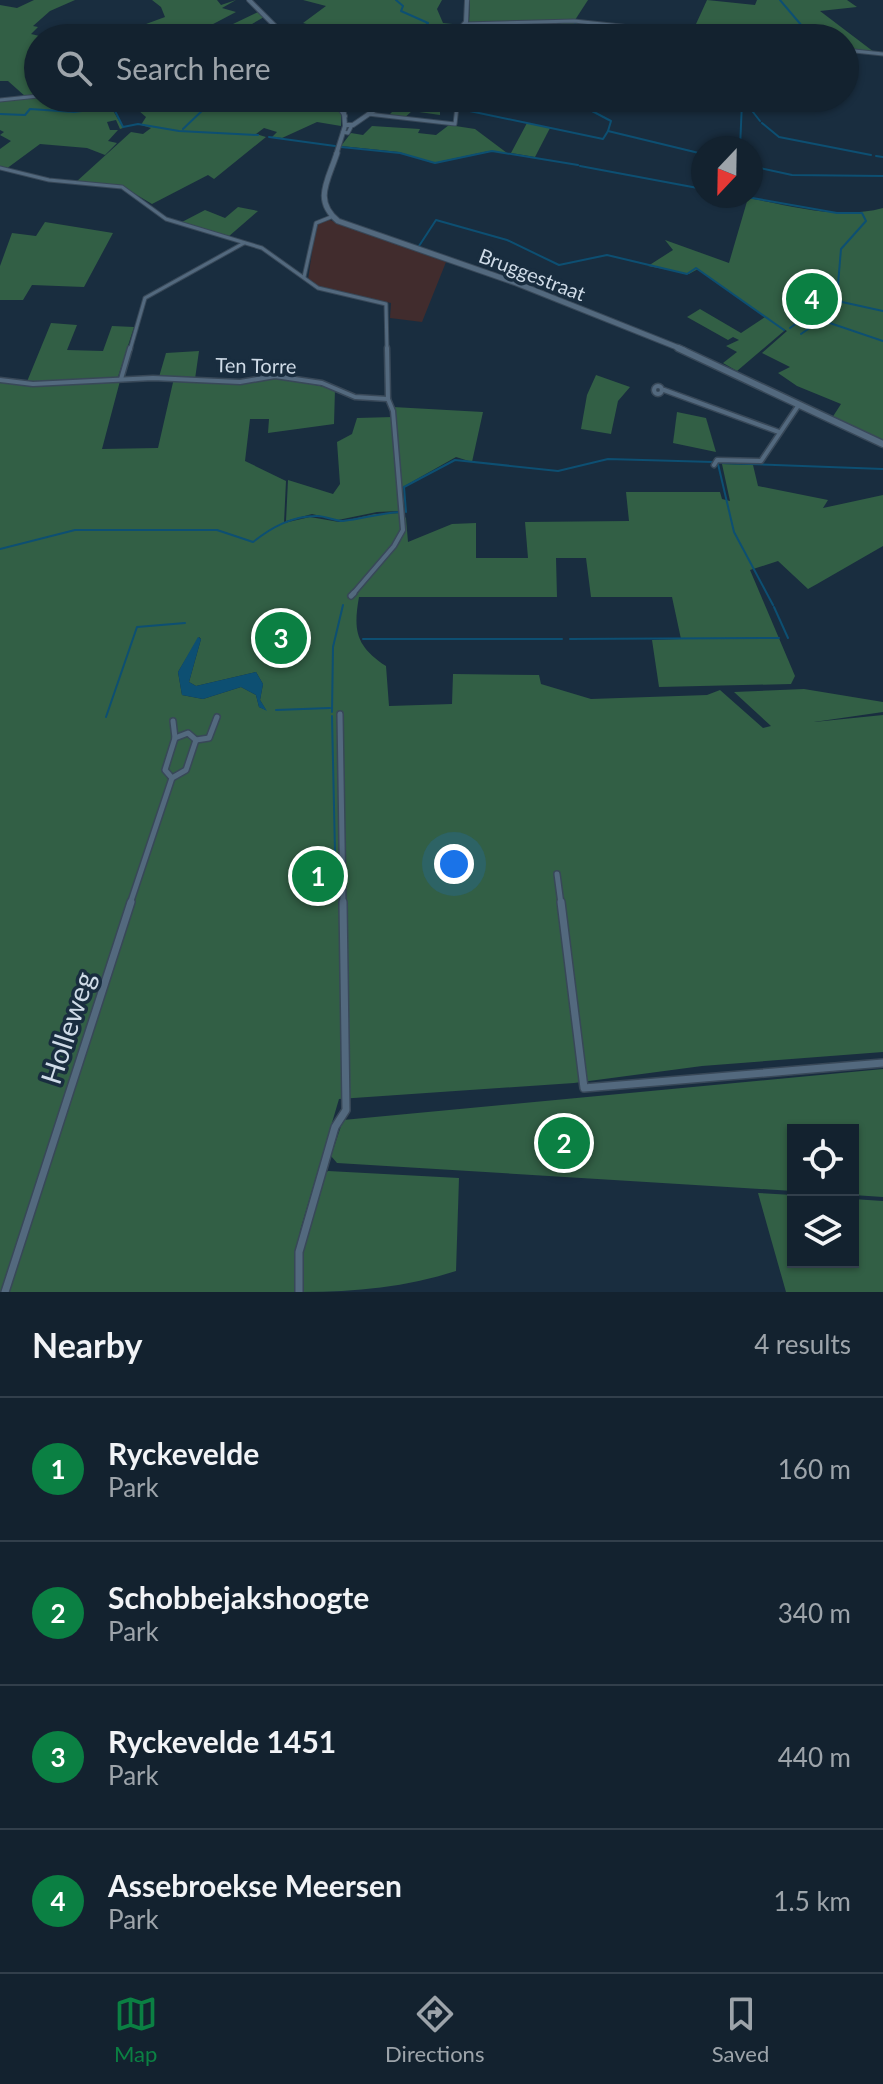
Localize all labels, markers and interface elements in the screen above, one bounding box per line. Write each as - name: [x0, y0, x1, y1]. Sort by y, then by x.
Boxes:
- search box: [24, 24, 859, 112]
- icon: search: [52, 46, 96, 90]
- text: Search here: [116, 50, 271, 86]
- north arrow: [691, 136, 763, 208]
- street label: Bruggestraat: [476, 243, 589, 305]
- pin: 4: [786, 269, 838, 329]
- street label: Ten Torre: [215, 352, 297, 378]
- pin: 3: [255, 608, 307, 668]
- your location: [434, 844, 474, 884]
- pin: 1: [292, 846, 344, 906]
- street label: Holleweg: [33, 967, 101, 1088]
- pin: 2: [538, 1113, 590, 1173]
- map controls: [787, 1124, 859, 1268]
- button: locate: [787, 1124, 859, 1196]
- button: layers: [787, 1196, 859, 1268]
- text: Nearby: [32, 1324, 143, 1365]
- text: 4 results: [754, 1328, 851, 1360]
- text: Ryckevelde: [108, 1435, 259, 1471]
- text: 1: [50, 1453, 66, 1485]
- text: 160 m: [778, 1453, 851, 1485]
- text: Park: [108, 1471, 159, 1503]
- text: Schobbejakshoogte: [108, 1579, 369, 1615]
- text: 2: [50, 1597, 66, 1629]
- text: 340 m: [778, 1597, 851, 1629]
- text: Park: [108, 1615, 159, 1647]
- text: Ryckevelde 1451: [108, 1723, 336, 1759]
- text: 3: [50, 1741, 66, 1773]
- text: 440 m: [778, 1741, 851, 1773]
- text: Park: [108, 1759, 159, 1791]
- text: Assebroekse Meersen: [108, 1867, 402, 1903]
- text: 4: [50, 1885, 66, 1917]
- text: 1.5 km: [773, 1885, 851, 1917]
- text: Park: [108, 1903, 159, 1935]
- tab: Map: [114, 1992, 158, 2067]
- tab: Directions: [385, 1992, 484, 2067]
- tab: Saved: [712, 1992, 769, 2067]

